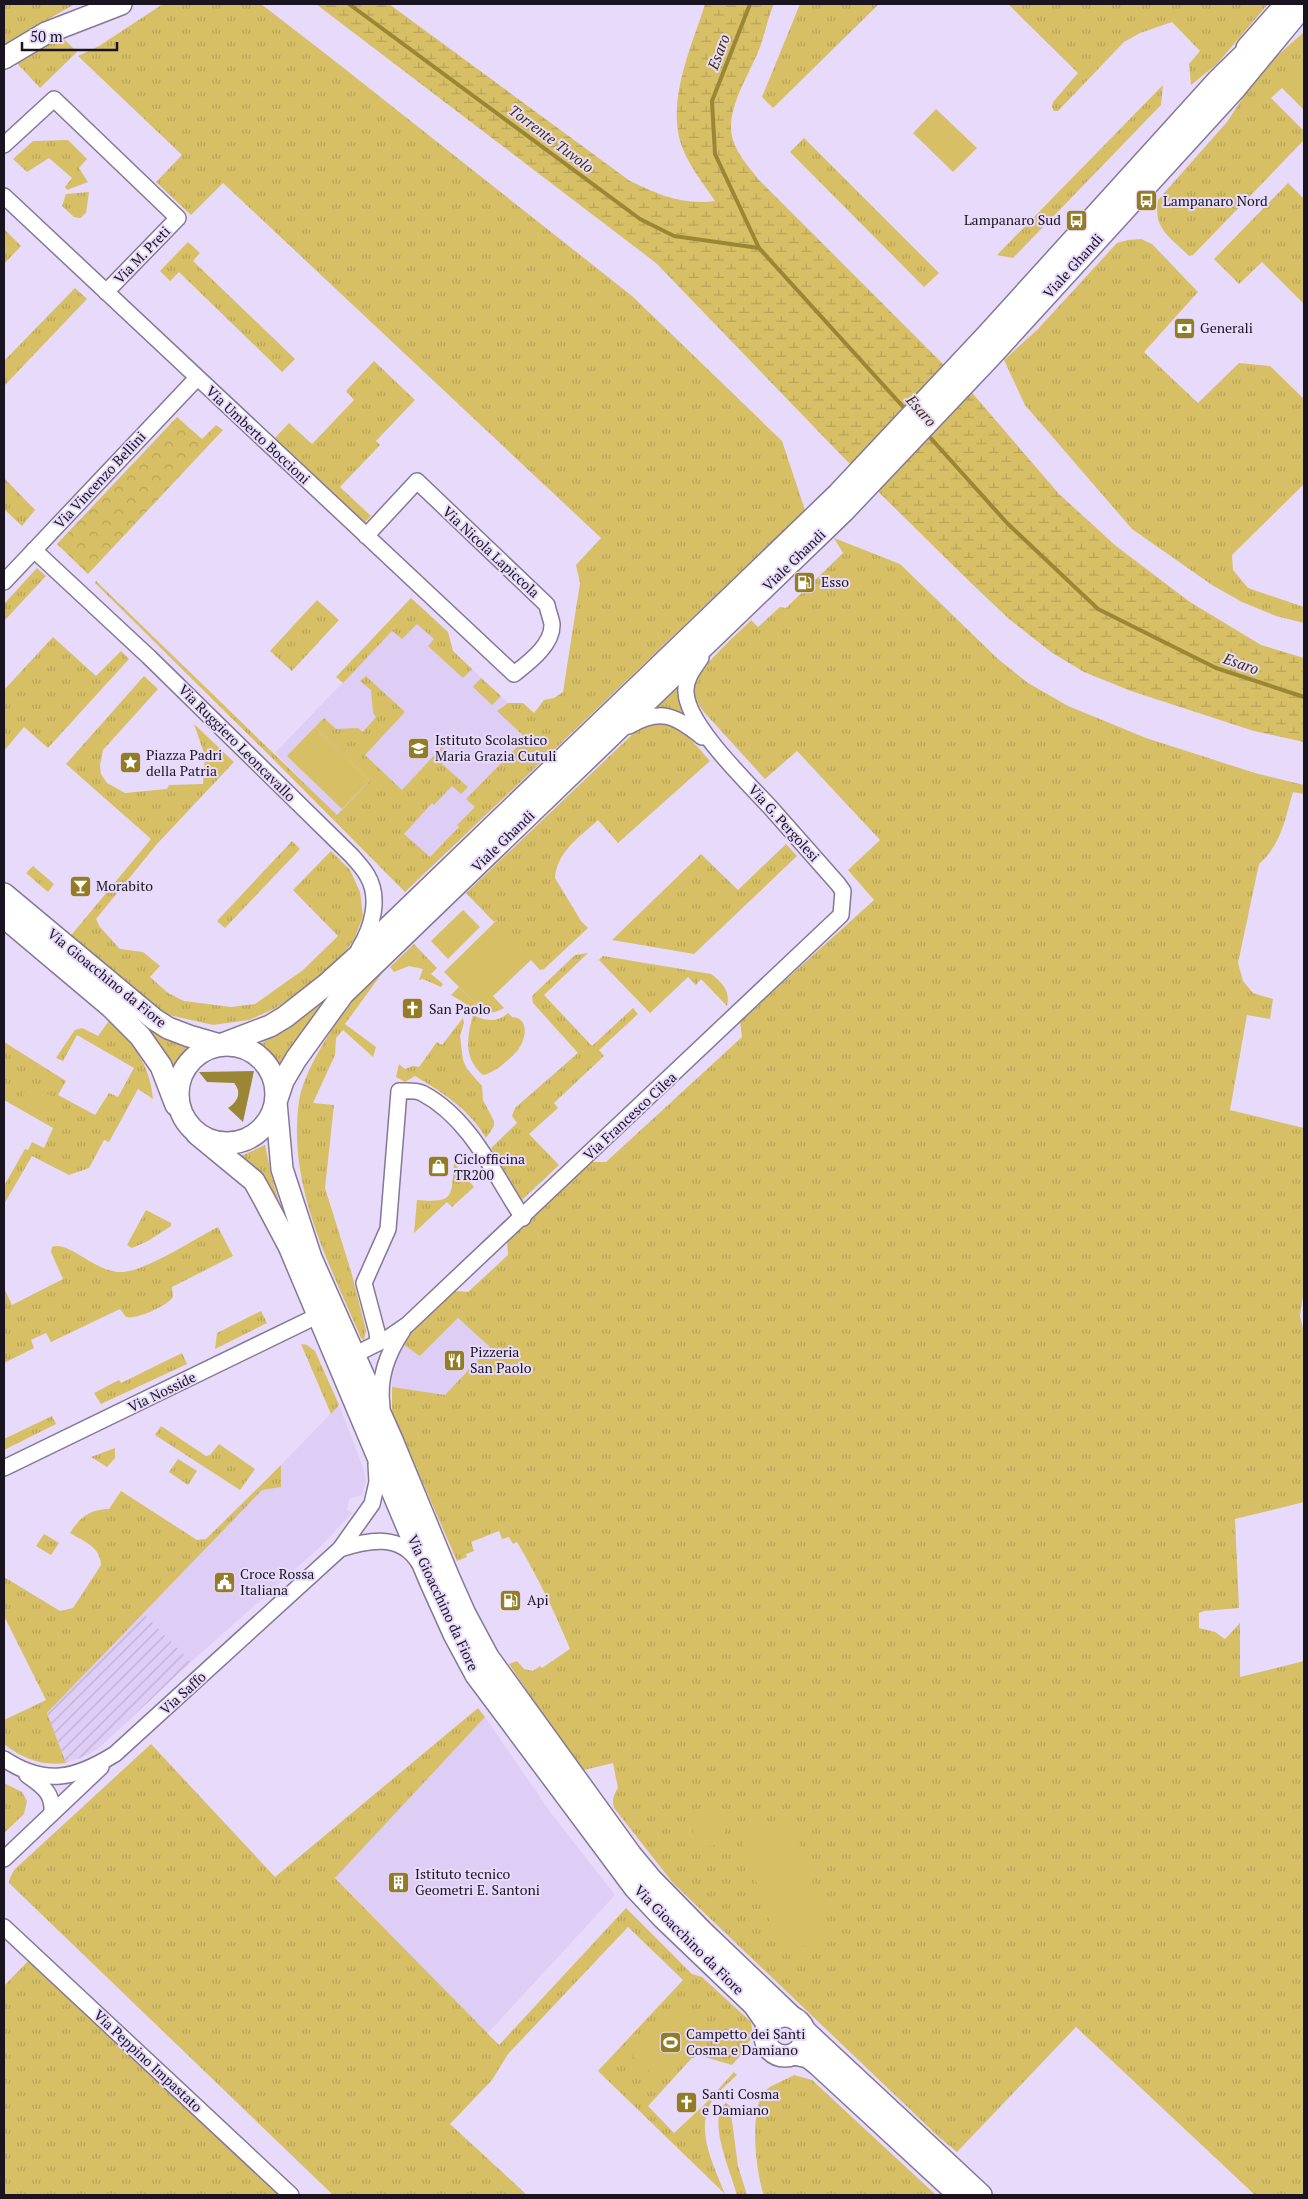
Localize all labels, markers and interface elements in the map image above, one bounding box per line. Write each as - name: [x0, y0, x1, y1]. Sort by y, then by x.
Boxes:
- scale bar: [22, 20, 118, 52]
- text: 50 m: [30, 26, 63, 46]
- water label: Esaro: [702, 31, 734, 73]
- water label: Torrente Tuvolo: [505, 100, 598, 177]
- bus stop icon: Lampanaro Nord: [1135, 189, 1159, 213]
- place label: Lampanaro Nord: [1163, 191, 1268, 210]
- bus stop icon: Lampanaro Sud: [1065, 208, 1089, 232]
- place label: Lampanaro Sud: [964, 210, 1061, 229]
- street label: Via M. Preti: [109, 222, 174, 288]
- street label: Viale Ghandi: [1039, 229, 1107, 302]
- bank icon: Generali: [1172, 316, 1196, 340]
- place label: Generali: [1200, 318, 1253, 337]
- street label: Via Umberto Boccioni: [202, 381, 314, 488]
- water label: Esaro: [901, 389, 942, 431]
- street label: Via Vincenzo Bellini: [50, 427, 150, 532]
- street label: Via Nicola Lapiccola: [439, 502, 544, 602]
- street label: Viale Ghandi: [758, 525, 829, 595]
- fuel station icon: Esso: [793, 570, 817, 594]
- place label: Esso: [821, 572, 849, 591]
- water label: Esaro: [1220, 647, 1262, 679]
- street label: Via Ruggiero Leoncavallo: [175, 680, 300, 806]
- place label: Istituto Scolastico Maria Grazia Cutuli: [435, 730, 557, 765]
- school or university icon: Istituto Scolastico Maria Grazia Cutuli: [407, 736, 431, 760]
- place label: Piazza Padri della Patria: [146, 745, 222, 780]
- place icon: Piazza Padri della Patria: [118, 751, 142, 775]
- street label: Via G. Pergolesi: [745, 780, 824, 865]
- street label: Viale Ghandi: [467, 806, 538, 876]
- bar icon: Morabito: [68, 874, 92, 898]
- place label: Morabito: [96, 876, 153, 895]
- street label: Via Gioacchino da Fiore: [44, 924, 171, 1032]
- church icon: San Paolo: [401, 997, 425, 1021]
- place label: San Paolo: [429, 999, 491, 1018]
- street label: Via Francesco Cilea: [579, 1067, 680, 1164]
- place label: Ciclofficina TR200: [454, 1149, 525, 1184]
- shop icon: Ciclofficina TR200: [426, 1155, 450, 1179]
- place label: Pizzeria San Paolo: [470, 1342, 532, 1377]
- restaurant icon: Pizzeria San Paolo: [442, 1348, 466, 1372]
- street label: Via Nosside: [125, 1367, 199, 1416]
- street label: Via Gioacchino da Fiore: [404, 1532, 483, 1674]
- place label: Croce Rossa Italiana: [240, 1564, 314, 1599]
- public building icon: Croce Rossa Italiana: [212, 1570, 236, 1594]
- fuel station icon: Api: [499, 1588, 523, 1612]
- place label: Api: [527, 1590, 549, 1609]
- street label: Via Saffo: [156, 1667, 210, 1718]
- place label: Istituto tecnico Geometri E. Santoni: [415, 1864, 540, 1899]
- building icon: Istituto tecnico Geometri E. Santoni: [387, 1870, 411, 1894]
- street label: Via Gioacchino da Fiore: [630, 1881, 748, 1999]
- street label: Via Peppino Impastato: [90, 2005, 207, 2116]
- place label: Campetto dei Santi Cosma e Damiano: [686, 2024, 805, 2059]
- sports icon: Campetto dei Santi Cosma e Damiano: [658, 2030, 682, 2054]
- place label: Santi Cosma e Damiano: [702, 2084, 779, 2119]
- church icon: Santi Cosma e Damiano: [674, 2090, 698, 2114]

